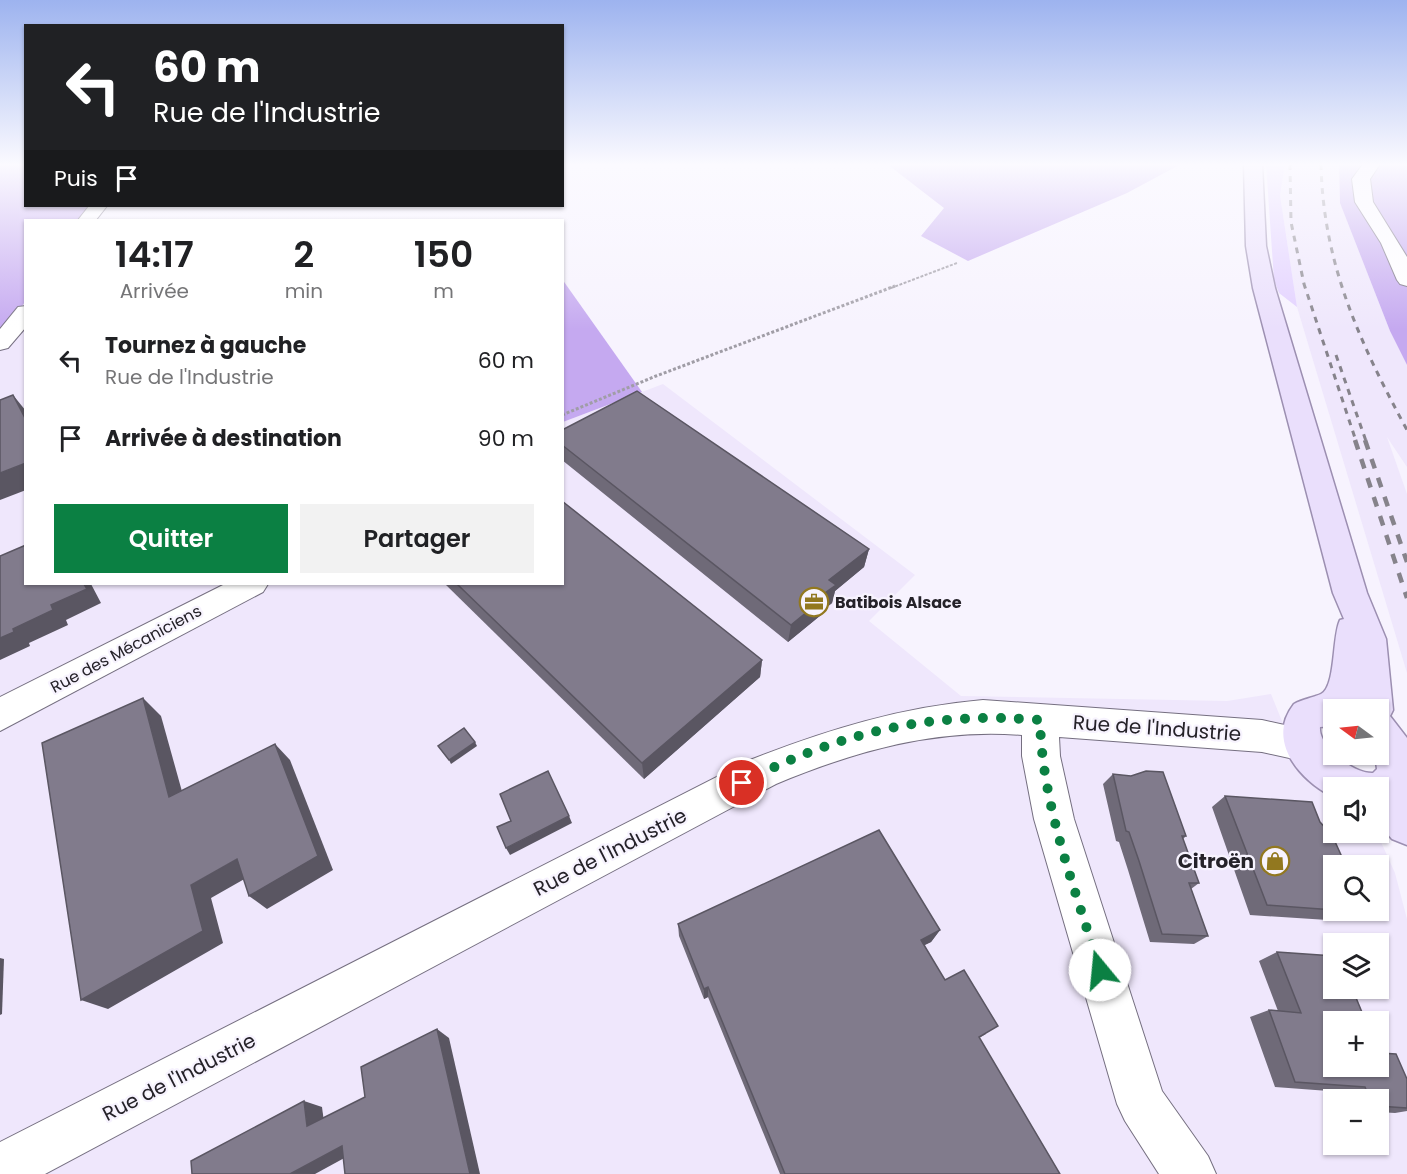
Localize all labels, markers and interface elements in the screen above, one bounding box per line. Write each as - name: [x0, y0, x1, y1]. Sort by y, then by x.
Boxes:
- text: 60 m: [153, 38, 261, 97]
- icon: left: [54, 48, 132, 126]
- text: Rue de l'Industrie: [153, 94, 381, 131]
- icon: arrive: [110, 162, 143, 195]
- text: Puis: [54, 163, 98, 194]
- text: 14:17: [115, 229, 194, 280]
- text: 2: [293, 229, 314, 280]
- text: 150: [414, 229, 473, 280]
- text: Arrivée: [120, 277, 189, 305]
- text: min: [285, 277, 323, 305]
- text: m: [433, 277, 454, 305]
- text: Tournez à gauche: [105, 330, 306, 361]
- icon: left: [54, 344, 87, 377]
- text: 60 m: [478, 345, 534, 376]
- text: Rue de l'Industrie: [105, 363, 274, 391]
- icon: arrive: [54, 422, 87, 455]
- text: Arrivée à destination: [105, 423, 342, 454]
- text: 90 m: [478, 423, 534, 454]
- button: Quitter: [54, 504, 288, 573]
- button: Partager: [300, 504, 534, 573]
- office icon: Batibois Alsace: [798, 586, 830, 618]
- place label: Batibois Alsace: [835, 591, 962, 614]
- street label: Rue des Mécaniciens: [46, 599, 206, 699]
- north arrow: [1323, 699, 1389, 765]
- map controls: [1323, 699, 1389, 1155]
- street label: Rue de l'Industrie: [1072, 708, 1242, 748]
- pin: [716, 757, 767, 808]
- icon: arrive: [725, 766, 758, 799]
- button: sound: [1323, 777, 1389, 843]
- street label: Rue de l'Industrie: [529, 801, 691, 903]
- shop icon: Citroën: [1259, 845, 1291, 877]
- place label: Citroën: [1178, 847, 1254, 875]
- button: search: [1323, 855, 1389, 921]
- button: layers: [1323, 933, 1389, 999]
- position arrow: [1068, 938, 1132, 1002]
- button: +: [1323, 1011, 1389, 1077]
- street label: Rue de l'Industrie: [98, 1026, 260, 1128]
- button: −: [1323, 1089, 1389, 1155]

